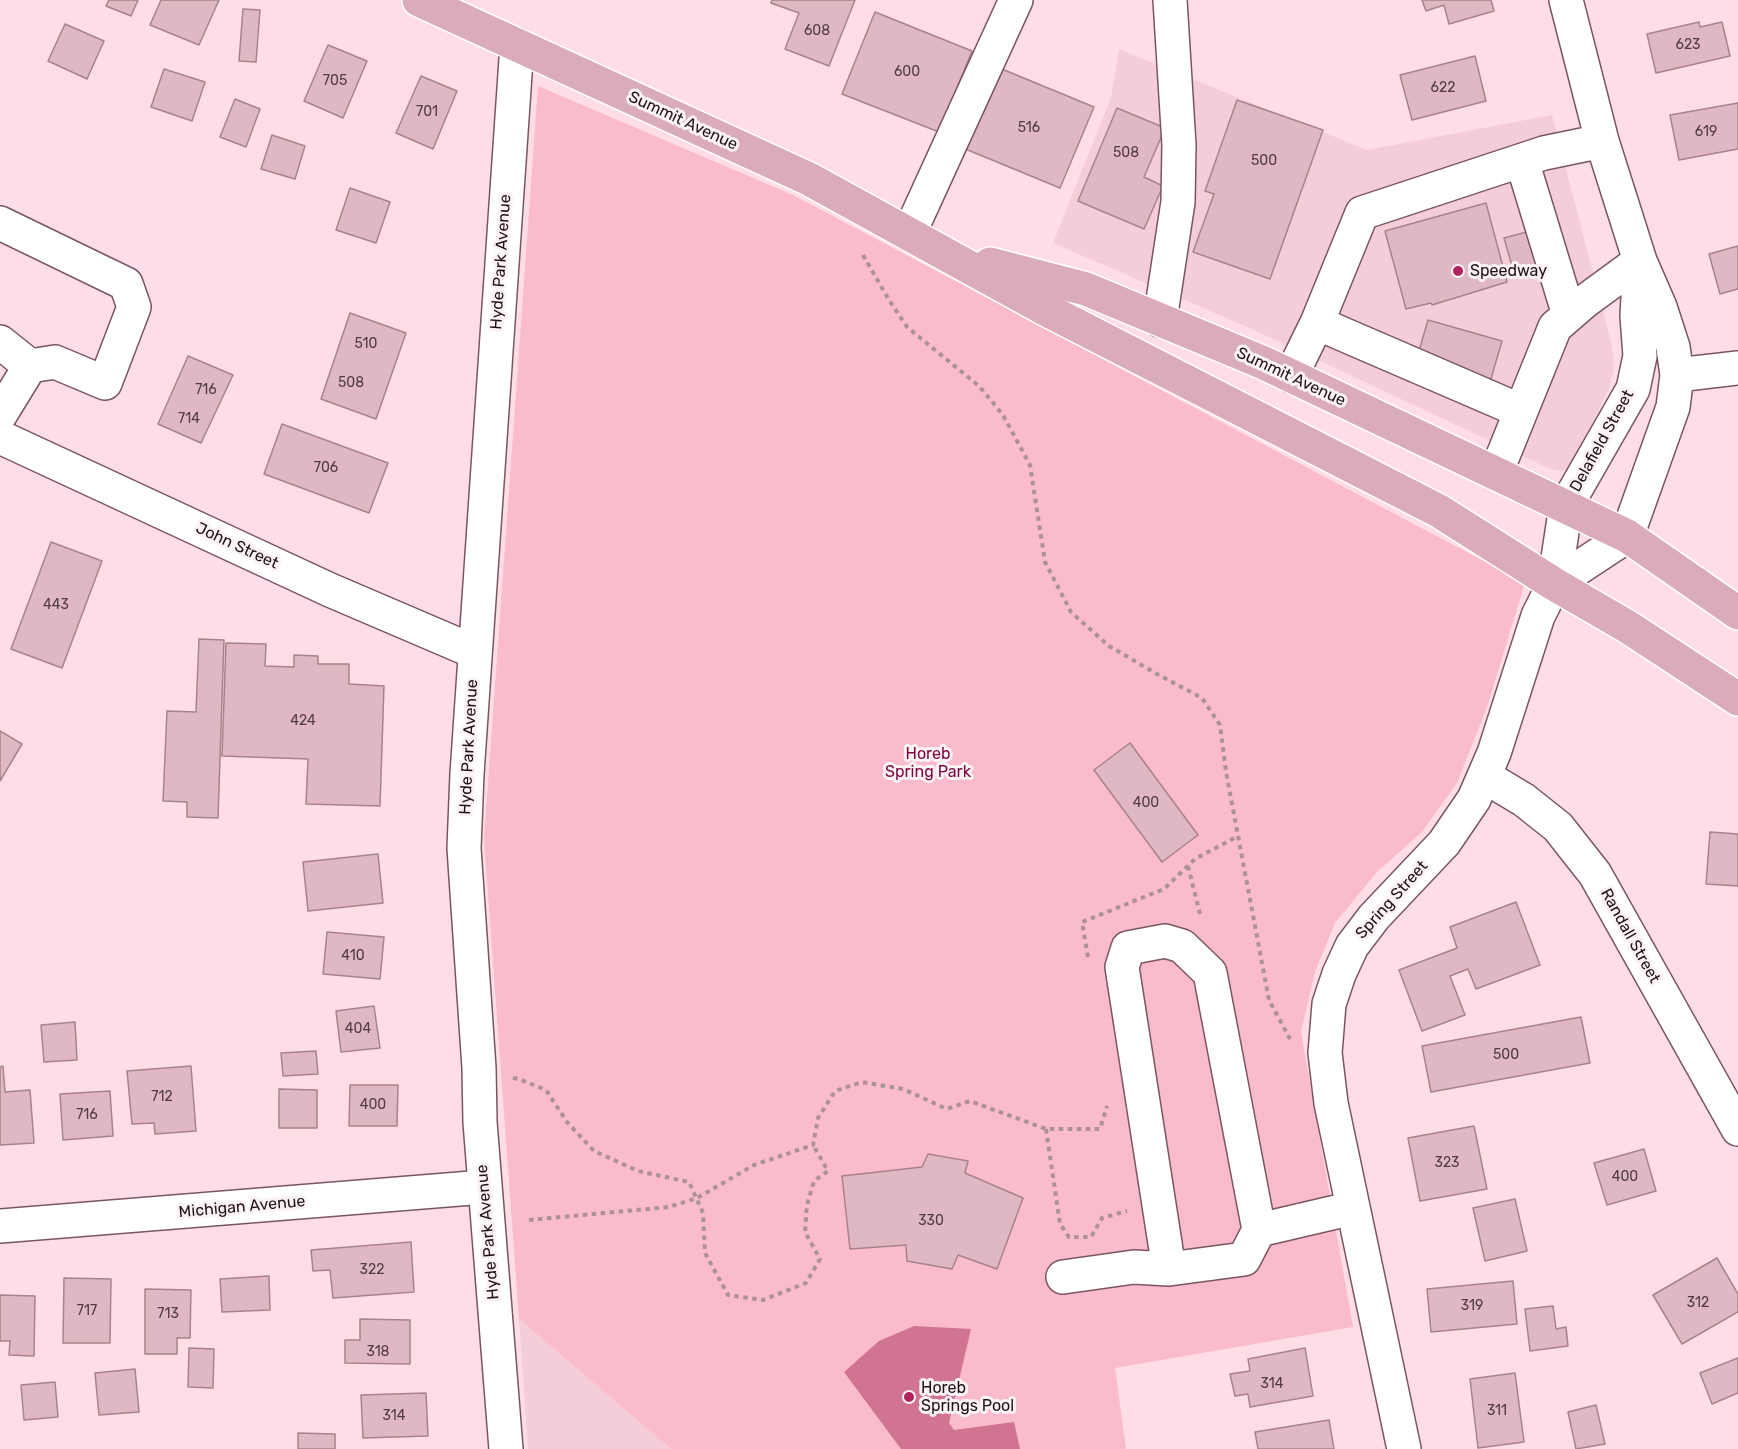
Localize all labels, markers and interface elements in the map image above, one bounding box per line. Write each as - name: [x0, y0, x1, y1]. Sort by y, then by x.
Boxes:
- house number: 608: [804, 23, 830, 39]
- house number: 623: [1675, 37, 1701, 53]
- house number: 600: [894, 64, 920, 80]
- house number: 705: [323, 73, 347, 89]
- house number: 622: [1431, 80, 1455, 96]
- street label: Summit Avenue: [625, 87, 741, 155]
- house number: 701: [416, 104, 438, 120]
- house number: 516: [1018, 120, 1040, 136]
- house number: 619: [1695, 124, 1717, 140]
- house number: 508: [1113, 145, 1139, 161]
- house number: 500: [1251, 153, 1277, 169]
- street label: Hyde Park Avenue: [487, 194, 515, 330]
- place label: Speedway: [1470, 261, 1547, 281]
- marker: Speedway: [1451, 264, 1465, 278]
- house number: 510: [355, 336, 377, 352]
- street label: Summit Avenue: [1233, 343, 1349, 411]
- house number: 508: [338, 375, 364, 391]
- house number: 716: [195, 382, 217, 398]
- street label: Delafield Street: [1566, 387, 1638, 495]
- house number: 714: [178, 411, 200, 427]
- house number: 706: [314, 460, 338, 476]
- street label: John Street: [193, 519, 281, 573]
- house number: 443: [43, 597, 69, 613]
- street label: Hyde Park Avenue: [456, 679, 482, 815]
- house number: 424: [290, 713, 316, 729]
- park label: Horeb Spring Park: [885, 744, 971, 782]
- house number: 400: [1133, 795, 1159, 811]
- street label: Spring Street: [1352, 857, 1432, 943]
- street label: Randall Street: [1596, 885, 1664, 987]
- house number: 410: [341, 948, 365, 964]
- house number: 404: [345, 1021, 371, 1037]
- house number: 500: [1493, 1047, 1519, 1063]
- house number: 712: [151, 1089, 173, 1105]
- house number: 400: [360, 1097, 386, 1113]
- house number: 716: [76, 1107, 98, 1123]
- house number: 323: [1434, 1155, 1460, 1171]
- street label: Hyde Park Avenue: [473, 1164, 503, 1300]
- house number: 400: [1612, 1169, 1638, 1185]
- street label: Michigan Avenue: [178, 1192, 306, 1222]
- house number: 330: [918, 1213, 944, 1229]
- house number: 322: [360, 1262, 384, 1278]
- house number: 312: [1687, 1295, 1709, 1311]
- house number: 319: [1461, 1298, 1483, 1314]
- house number: 717: [77, 1303, 97, 1319]
- house number: 713: [157, 1306, 179, 1322]
- house number: 318: [366, 1344, 390, 1360]
- house number: 314: [1261, 1376, 1283, 1392]
- place label: Horeb Springs Pool: [921, 1378, 1014, 1416]
- marker: Horeb Springs Pool: [902, 1390, 916, 1404]
- house number: 311: [1487, 1403, 1507, 1419]
- house number: 314: [383, 1408, 405, 1424]

